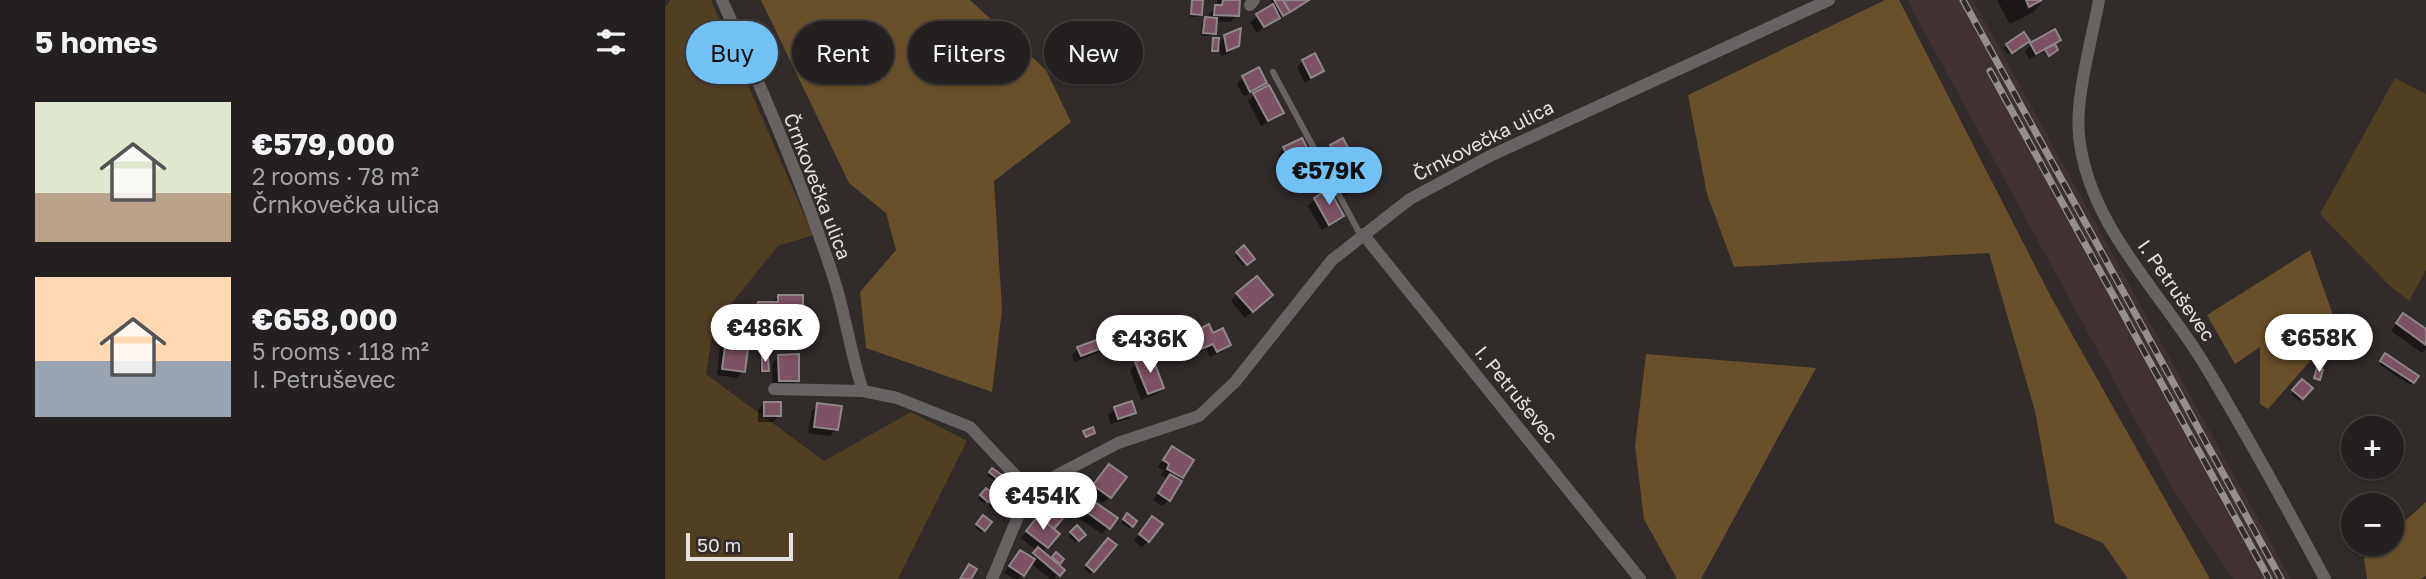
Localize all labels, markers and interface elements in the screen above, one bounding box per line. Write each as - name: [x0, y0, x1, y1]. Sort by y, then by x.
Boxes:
- chip: Buy: [686, 21, 778, 84]
- chip: Rent: [792, 21, 894, 84]
- chip: Filters: [908, 21, 1030, 84]
- chip: New: [1044, 21, 1143, 84]
- icon: filters: [592, 23, 630, 61]
- text: 5 homes: [35, 24, 158, 60]
- street label: Črnkovečka ulica: [1409, 95, 1557, 185]
- street label: Črnkovečka ulica: [780, 110, 856, 262]
- text: €579,000: [252, 126, 395, 162]
- icon: home: [91, 130, 175, 214]
- pin: €579K: [1280, 148, 1378, 207]
- text: €579K: [1292, 156, 1366, 184]
- text: 2 rooms · 78 m²: [252, 162, 419, 190]
- text: Črnkovečka ulica: [252, 190, 439, 218]
- street label: I. Petruševec: [2134, 235, 2220, 345]
- text: €658,000: [252, 301, 398, 337]
- pin: €486K: [716, 304, 814, 364]
- icon: home: [91, 305, 175, 389]
- text: €486K: [727, 313, 803, 341]
- pin: €658K: [2270, 314, 2368, 374]
- pin: €436K: [1101, 316, 1199, 375]
- text: €658K: [2281, 323, 2357, 351]
- text: €436K: [1112, 324, 1188, 352]
- text: 5 rooms · 118 m²: [252, 337, 429, 365]
- street label: I. Petruševec: [1471, 341, 1563, 447]
- text: I. Petruševec: [252, 365, 396, 393]
- map controls: [2341, 416, 2404, 556]
- button: +: [2341, 416, 2404, 479]
- pin: €454K: [994, 472, 1092, 532]
- text: €454K: [1005, 481, 1081, 509]
- button: −: [2341, 493, 2404, 556]
- scale bar: [686, 530, 793, 562]
- text: 50 m: [697, 533, 741, 556]

